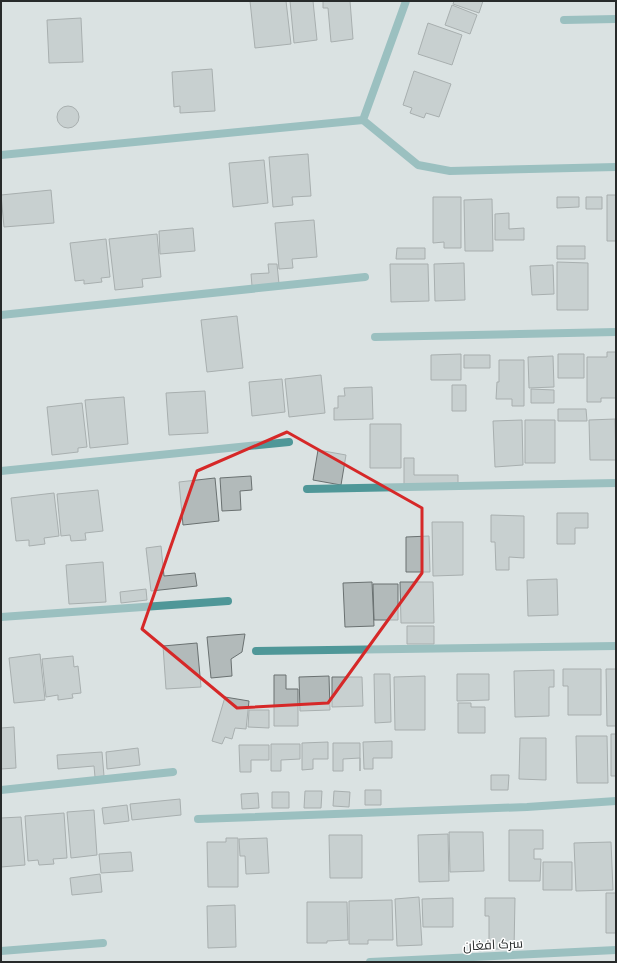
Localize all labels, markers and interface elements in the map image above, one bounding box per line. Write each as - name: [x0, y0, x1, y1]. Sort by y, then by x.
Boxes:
- street label: سرک افغان: [463, 933, 523, 954]

